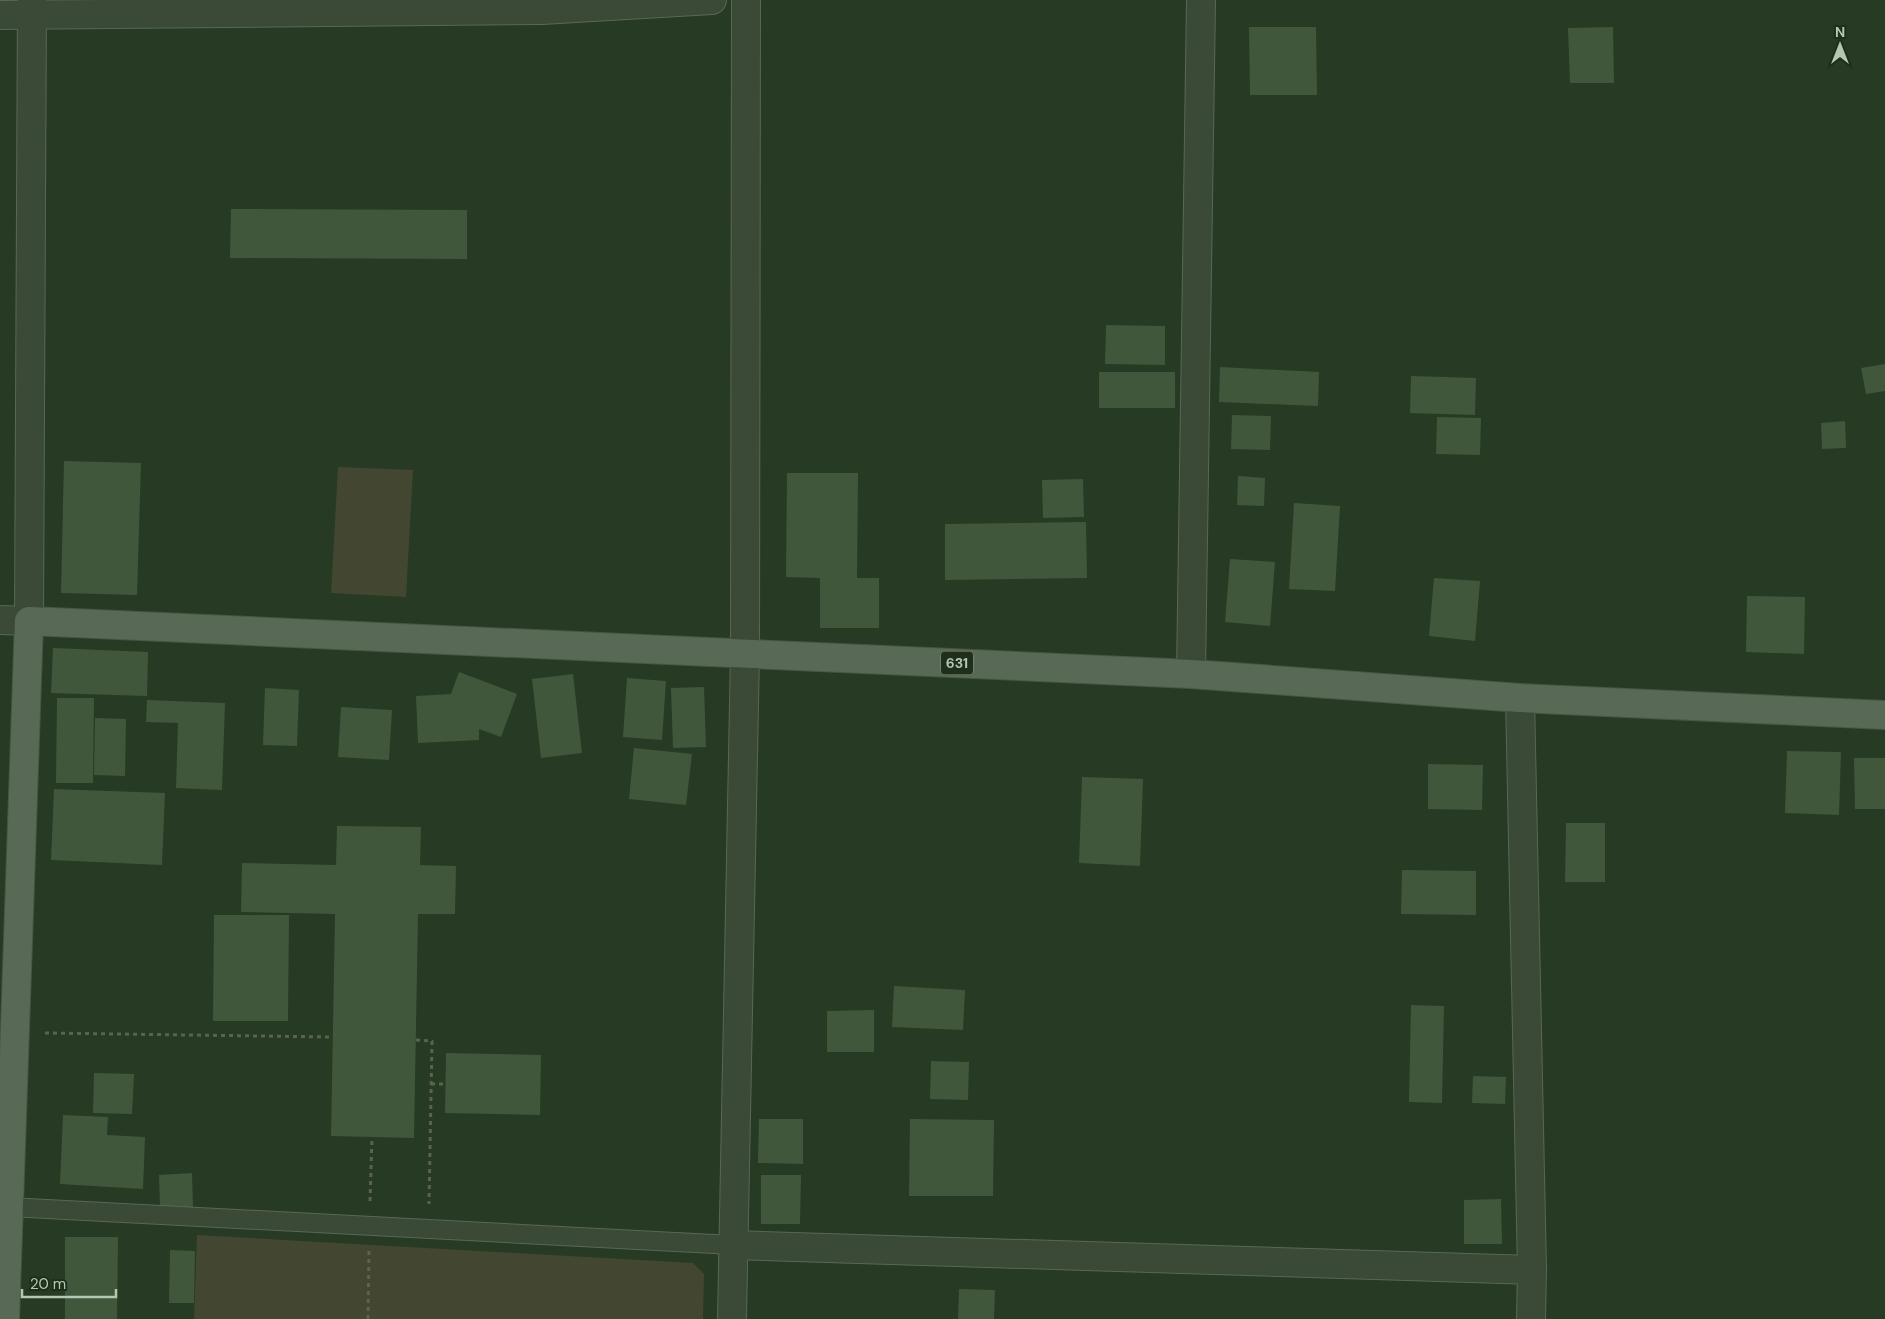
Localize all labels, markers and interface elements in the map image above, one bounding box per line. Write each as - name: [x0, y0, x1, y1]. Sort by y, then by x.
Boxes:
- north arrow: [1815, 20, 1865, 70]
- text: N: [1835, 23, 1845, 41]
- road number: 631: [941, 651, 973, 674]
- scale bar: [22, 1266, 116, 1298]
- text: 20 m: [30, 1274, 66, 1294]

